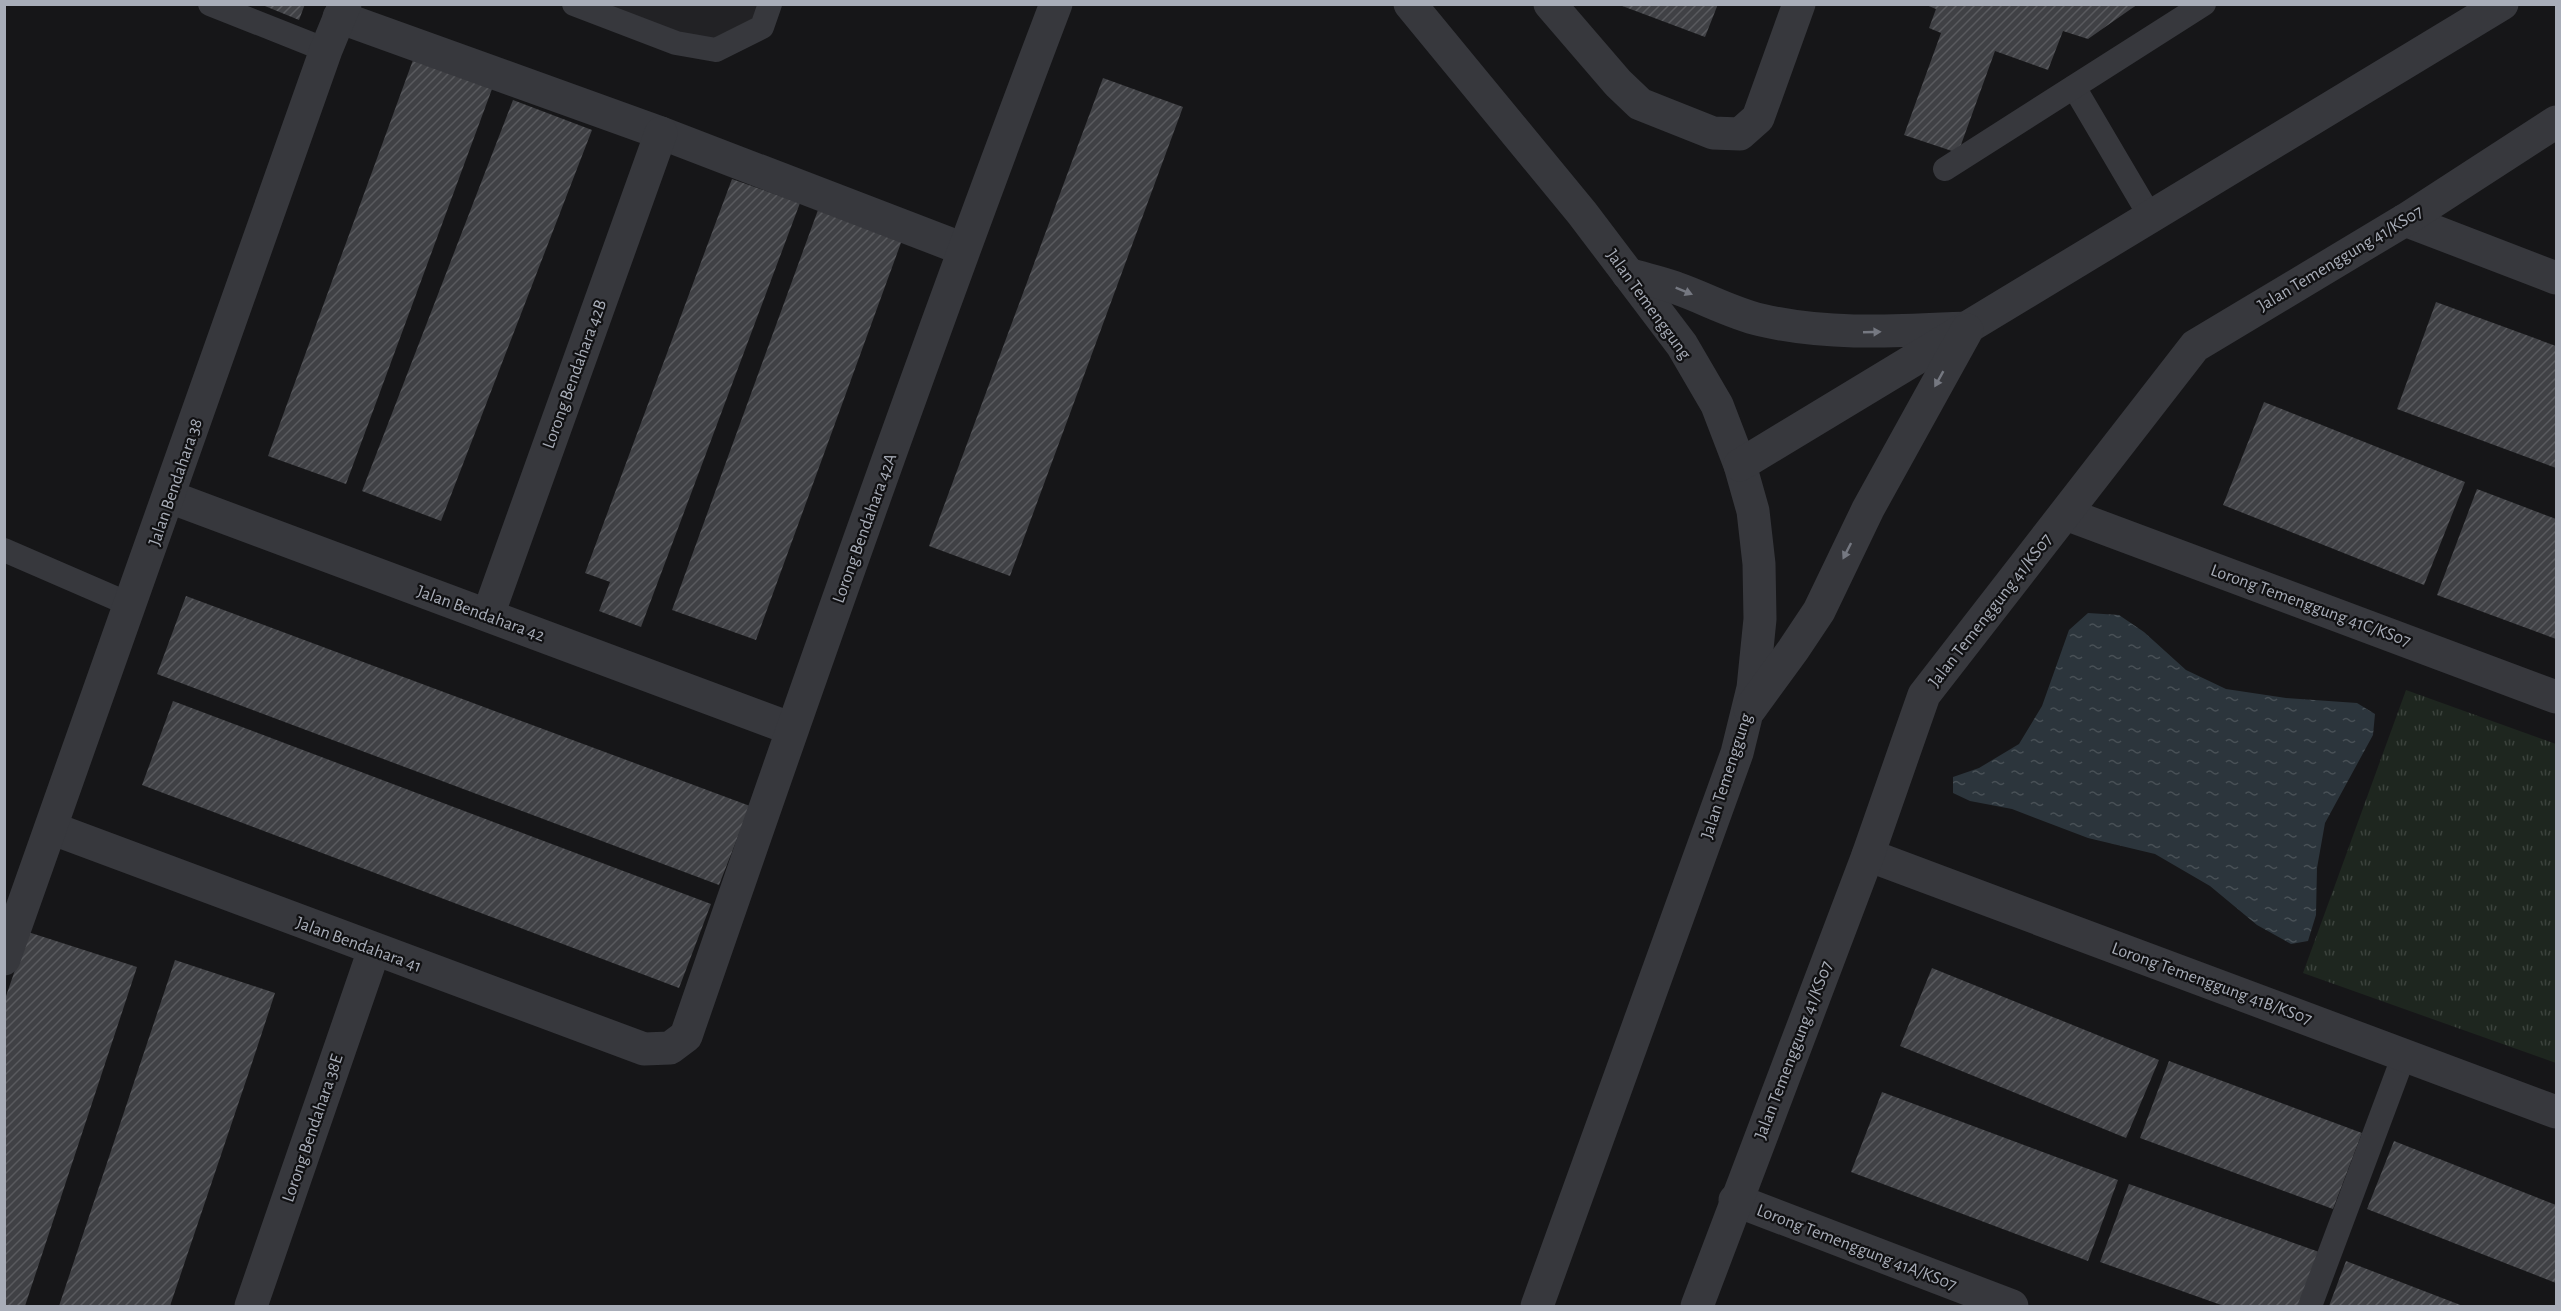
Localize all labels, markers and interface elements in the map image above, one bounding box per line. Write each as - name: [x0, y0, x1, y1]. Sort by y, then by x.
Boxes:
- street label: Jalan Temenggung 41/KS07: [2255, 202, 2426, 315]
- street label: Jalan Temenggung: [1602, 246, 1694, 363]
- one-way arrow: [1675, 286, 1693, 296]
- street label: Lorong Bendahara 42B: [540, 297, 610, 451]
- one-way arrow: [1863, 327, 1882, 336]
- one-way arrow: [1935, 371, 1945, 388]
- street label: Jalan Bendahara 38: [146, 416, 206, 548]
- street label: Lorong Bendahara 42A: [830, 451, 901, 606]
- street label: Jalan Temenggung 41/KS07: [1925, 531, 2056, 691]
- one-way arrow: [1842, 543, 1852, 560]
- street label: Lorong Temenggung 41C/KS07: [2208, 561, 2413, 651]
- street label: Jalan Bendahara 42: [414, 583, 547, 645]
- street label: Jalan Temenggung: [1698, 711, 1756, 841]
- street label: Jalan Bendahara 41: [293, 914, 424, 976]
- street label: Lorong Temenggung 41B/KS07: [2109, 939, 2314, 1029]
- street label: Jalan Temenggung 41/KS07: [1752, 959, 1836, 1142]
- street label: Lorong Bendahara 38E: [279, 1052, 347, 1205]
- street label: Lorong Temenggung 41A/KS07: [1754, 1201, 1959, 1294]

